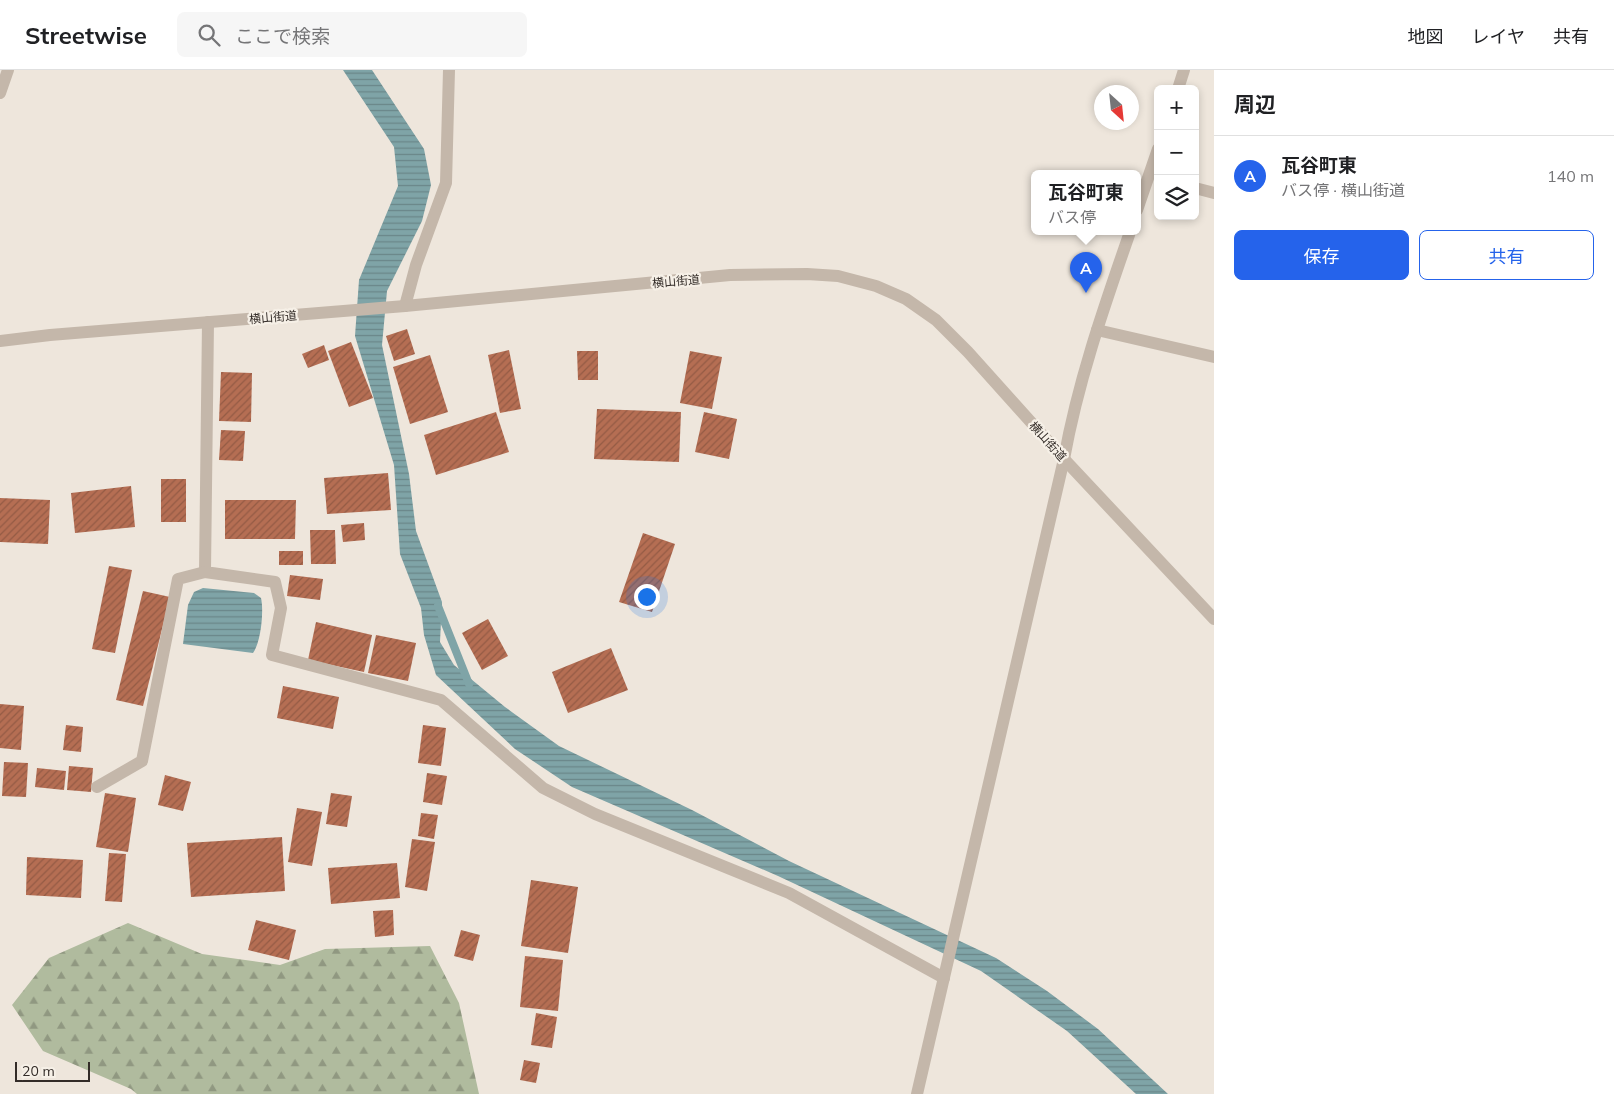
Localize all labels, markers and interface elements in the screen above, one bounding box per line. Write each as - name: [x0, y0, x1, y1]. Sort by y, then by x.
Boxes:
- search box: [177, 12, 527, 57]
- text: Streetwise: [25, 20, 147, 50]
- icon: search: [195, 21, 223, 49]
- text: ここで検索: [235, 24, 330, 48]
- text: 地図: [1408, 25, 1444, 48]
- text: レイヤ: [1472, 25, 1525, 48]
- text: 共有: [1553, 25, 1589, 48]
- north arrow: [1094, 85, 1139, 130]
- map controls: [1154, 85, 1199, 220]
- button: +: [1154, 85, 1199, 130]
- text: 周辺: [1234, 91, 1276, 117]
- button: −: [1154, 130, 1199, 175]
- text: 瓦谷町東: [1281, 153, 1357, 177]
- text: A: [1244, 166, 1256, 186]
- text: 140 m: [1547, 166, 1594, 186]
- popup: [1031, 170, 1141, 235]
- button: layers: [1154, 175, 1199, 220]
- text: 瓦谷町東: [1048, 180, 1124, 204]
- text: バス停 · 横山街道: [1281, 180, 1405, 200]
- text: バス停: [1048, 207, 1096, 227]
- button: 保存: [1234, 230, 1409, 280]
- button: 共有: [1419, 230, 1594, 280]
- pin: A: [1070, 252, 1102, 293]
- street label: 横山街道: [651, 271, 701, 291]
- street label: 横山街道: [248, 307, 298, 327]
- street label: 横山街道: [1026, 418, 1070, 464]
- your location: [634, 584, 660, 610]
- scale bar: [15, 1059, 90, 1082]
- text: 20 m: [22, 1062, 55, 1080]

